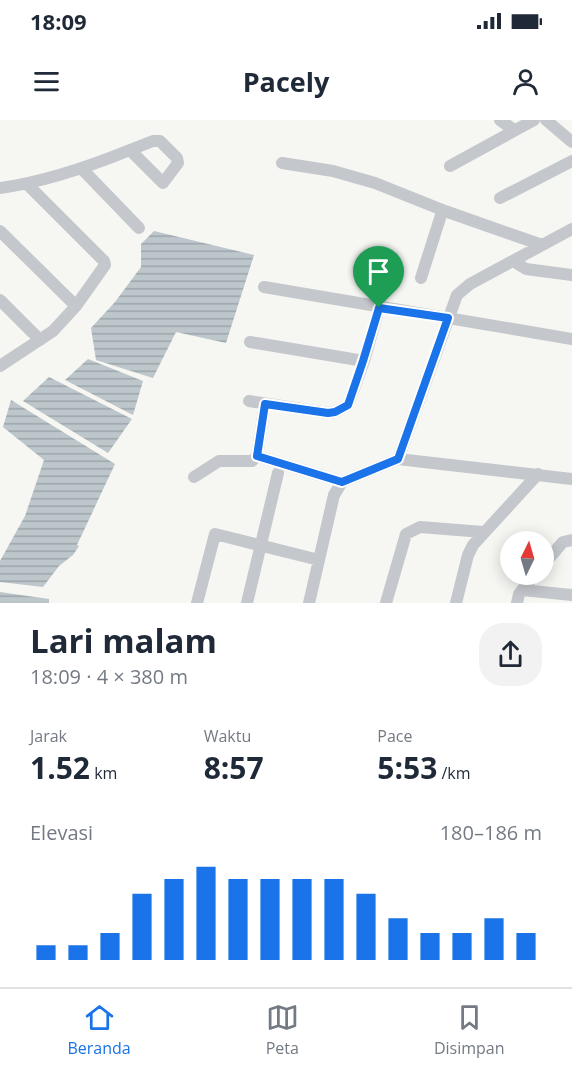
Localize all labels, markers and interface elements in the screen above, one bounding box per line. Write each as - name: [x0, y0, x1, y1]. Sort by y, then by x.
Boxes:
- text: 18:09: [30, 6, 87, 36]
- text: Pacely: [243, 63, 329, 100]
- icon: menu: [30, 65, 63, 98]
- icon: person: [509, 65, 542, 98]
- pin: [353, 246, 404, 308]
- icon: arrive: [362, 255, 395, 288]
- north arrow: [500, 531, 554, 585]
- map controls: [500, 531, 554, 585]
- text: Lari malam: [30, 618, 217, 663]
- button: share: [479, 623, 542, 686]
- text: 18:09 · 4 × 380 m: [30, 663, 188, 690]
- text: Jarak: [30, 725, 67, 747]
- text: Waktu: [204, 725, 251, 747]
- text: Pace: [377, 725, 413, 747]
- text: 1.52: [30, 747, 90, 788]
- text: 8:57: [204, 747, 264, 788]
- text: 5:53: [377, 747, 437, 788]
- text: km: [90, 762, 117, 784]
- text: /km: [437, 762, 471, 784]
- text: Elevasi: [30, 819, 93, 846]
- text: 180–186 m: [440, 819, 542, 846]
- tab: Beranda: [67, 1001, 131, 1059]
- tab: Peta: [266, 1001, 299, 1059]
- tab: Disimpan: [434, 1001, 505, 1059]

